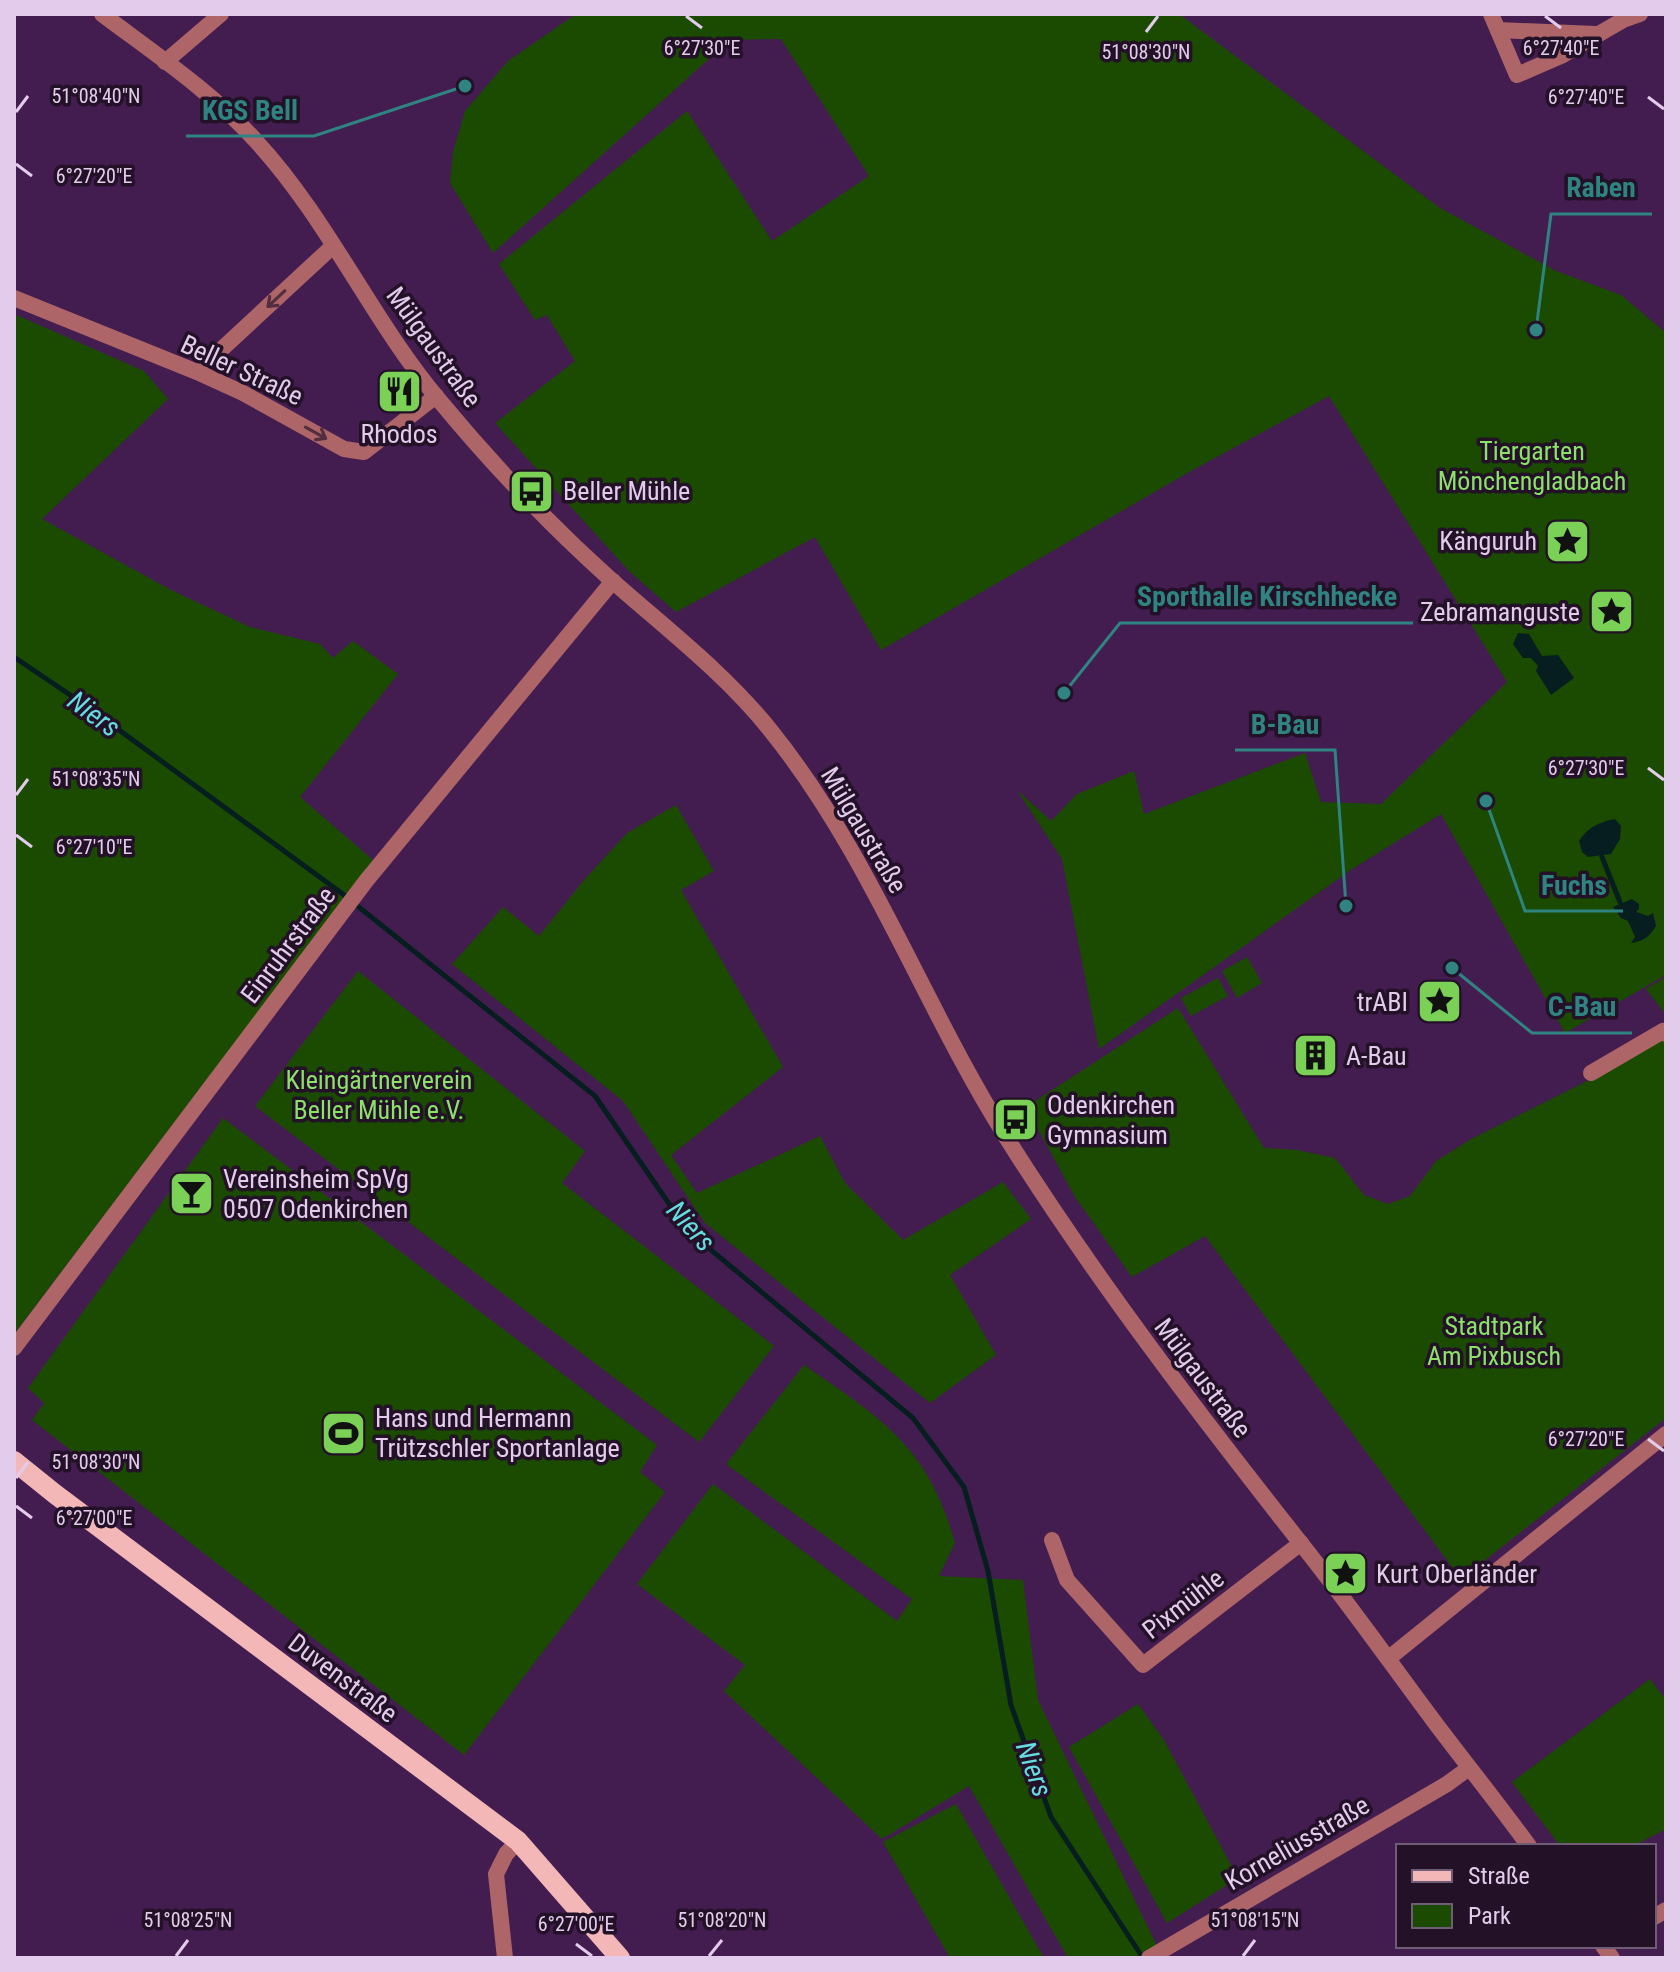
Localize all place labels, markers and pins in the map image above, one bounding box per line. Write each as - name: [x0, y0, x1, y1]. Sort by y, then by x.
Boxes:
- callout: KGS Bell: [186, 84, 314, 136]
- callout: Raben: [1551, 162, 1652, 214]
- restaurant icon: Rhodos: [375, 367, 423, 415]
- place label: Rhodos: [360, 419, 438, 449]
- bus stop icon: Beller Mühle: [508, 467, 556, 515]
- place label: Beller Mühle: [563, 476, 690, 506]
- place icon: Känguruh: [1544, 517, 1592, 565]
- place label: Känguruh: [1439, 526, 1537, 556]
- callout: Sporthalle Kirschhecke: [1120, 571, 1413, 623]
- place icon: Zebramanguste: [1587, 588, 1635, 636]
- place label: Zebramanguste: [1420, 597, 1580, 627]
- callout: B-Bau: [1235, 698, 1335, 750]
- callout: Fuchs: [1525, 859, 1623, 911]
- place icon: trABI: [1415, 978, 1463, 1026]
- callout: C-Bau: [1532, 981, 1632, 1033]
- place label: trABI: [1357, 987, 1408, 1017]
- building icon: A-Bau: [1291, 1032, 1339, 1080]
- place label: A-Bau: [1346, 1041, 1407, 1071]
- place label: Odenkirchen Gymnasium: [1047, 1090, 1175, 1150]
- bus stop icon: Odenkirchen Gymnasium: [992, 1096, 1040, 1144]
- place label: Vereinsheim SpVg 0507 Odenkirchen: [223, 1164, 409, 1224]
- bar icon: Vereinsheim SpVg 0507 Odenkirchen: [168, 1170, 216, 1218]
- place label: Hans und Hermann Trützschler Sportanlage: [375, 1403, 620, 1463]
- sports icon: Hans und Hermann Trützschler Sportanlage: [320, 1409, 368, 1457]
- place icon: Kurt Oberländer: [1321, 1550, 1369, 1598]
- place label: Kurt Oberländer: [1376, 1559, 1537, 1589]

